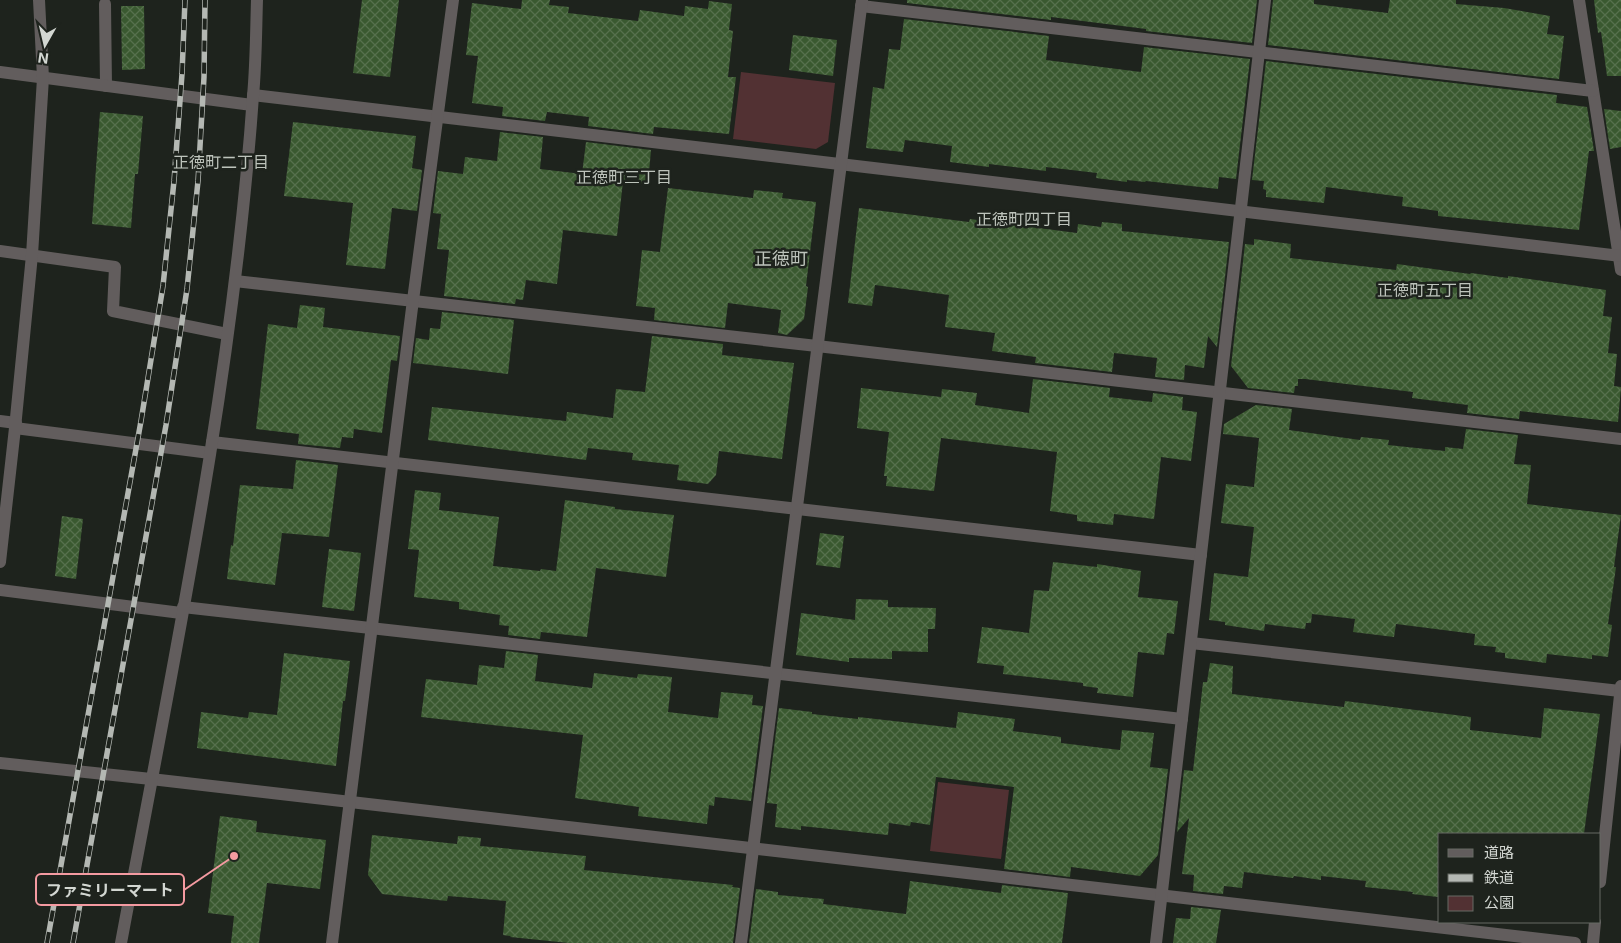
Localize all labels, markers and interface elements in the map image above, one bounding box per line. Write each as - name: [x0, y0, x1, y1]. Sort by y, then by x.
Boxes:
- north arrow: [20, 20, 70, 70]
- text: N: [37, 49, 50, 68]
- district label: 正徳町二丁目: [173, 152, 269, 172]
- district label: 正徳町三丁目: [576, 167, 672, 187]
- district label: 正徳町四丁目: [976, 209, 1072, 229]
- district label: 正徳町: [754, 248, 808, 269]
- district label: 正徳町五丁目: [1377, 280, 1473, 300]
- legend: [1438, 833, 1601, 923]
- text: 道路: [1484, 843, 1514, 862]
- text: 鉄道: [1484, 868, 1514, 887]
- callout: ファミリーマート: [36, 874, 184, 905]
- text: ファミリーマート: [46, 880, 174, 900]
- text: 公園: [1484, 893, 1514, 912]

